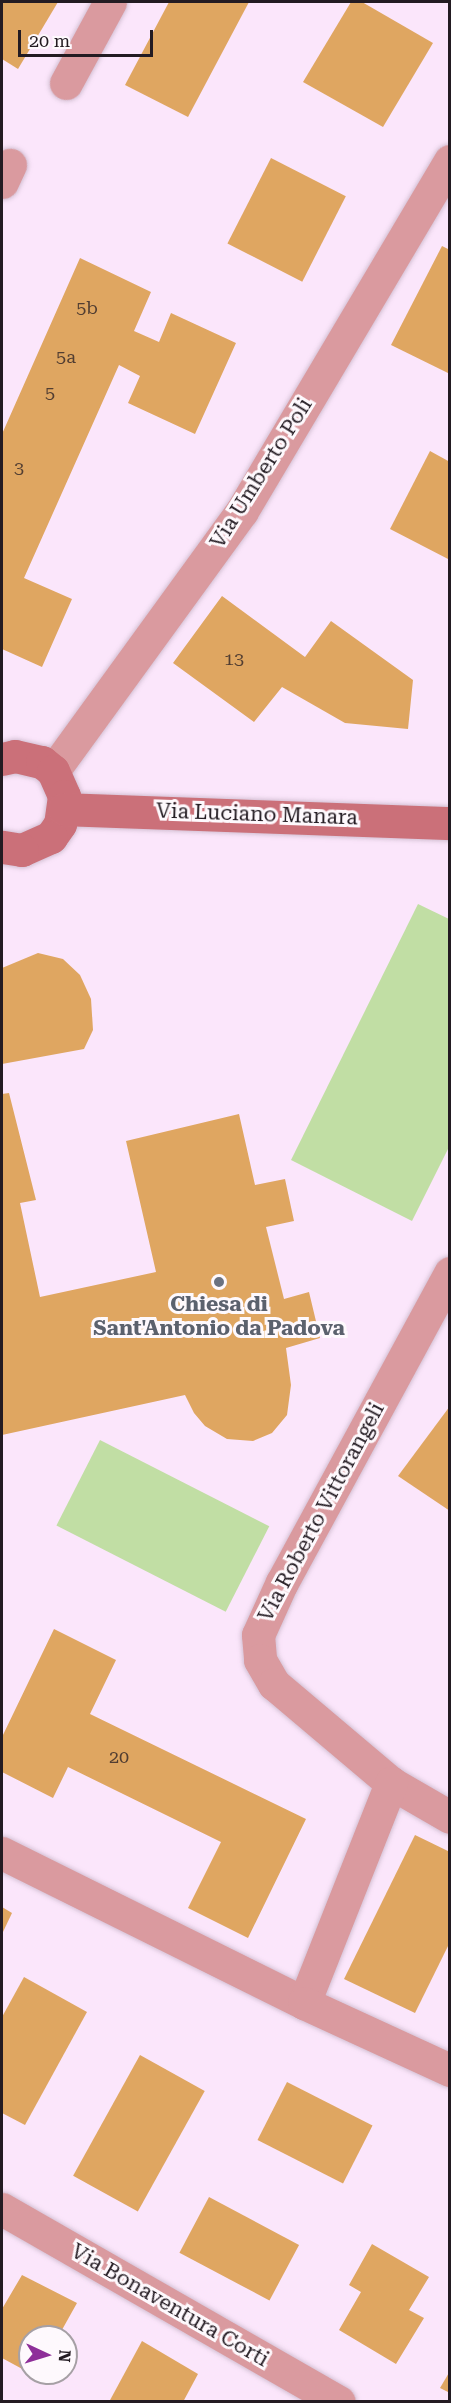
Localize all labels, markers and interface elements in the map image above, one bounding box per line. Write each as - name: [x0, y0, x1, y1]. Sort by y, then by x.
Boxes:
- scale bar: [21, 18, 156, 56]
- text: 20 m: [29, 30, 70, 51]
- house number: 5b: [76, 297, 98, 319]
- house number: 5a: [56, 346, 76, 368]
- house number: 5: [45, 382, 55, 404]
- street label: Via Umberto Poli: [205, 393, 317, 553]
- house number: 3: [14, 457, 24, 479]
- house number: 13: [224, 648, 244, 670]
- street label: Via Luciano Manara: [156, 798, 358, 830]
- marker: Chiesa di Sant'Antonio da Padova: [212, 1275, 226, 1289]
- place label: Chiesa di Sant'Antonio da Padova: [93, 1291, 345, 1341]
- street label: Via Roberto Vittorangeli: [253, 1398, 389, 1626]
- house number: 20: [109, 1746, 129, 1768]
- street label: Via Bonaventura Corti: [67, 2238, 273, 2372]
- north arrow: [18, 2325, 78, 2385]
- text: N: [55, 2349, 74, 2363]

